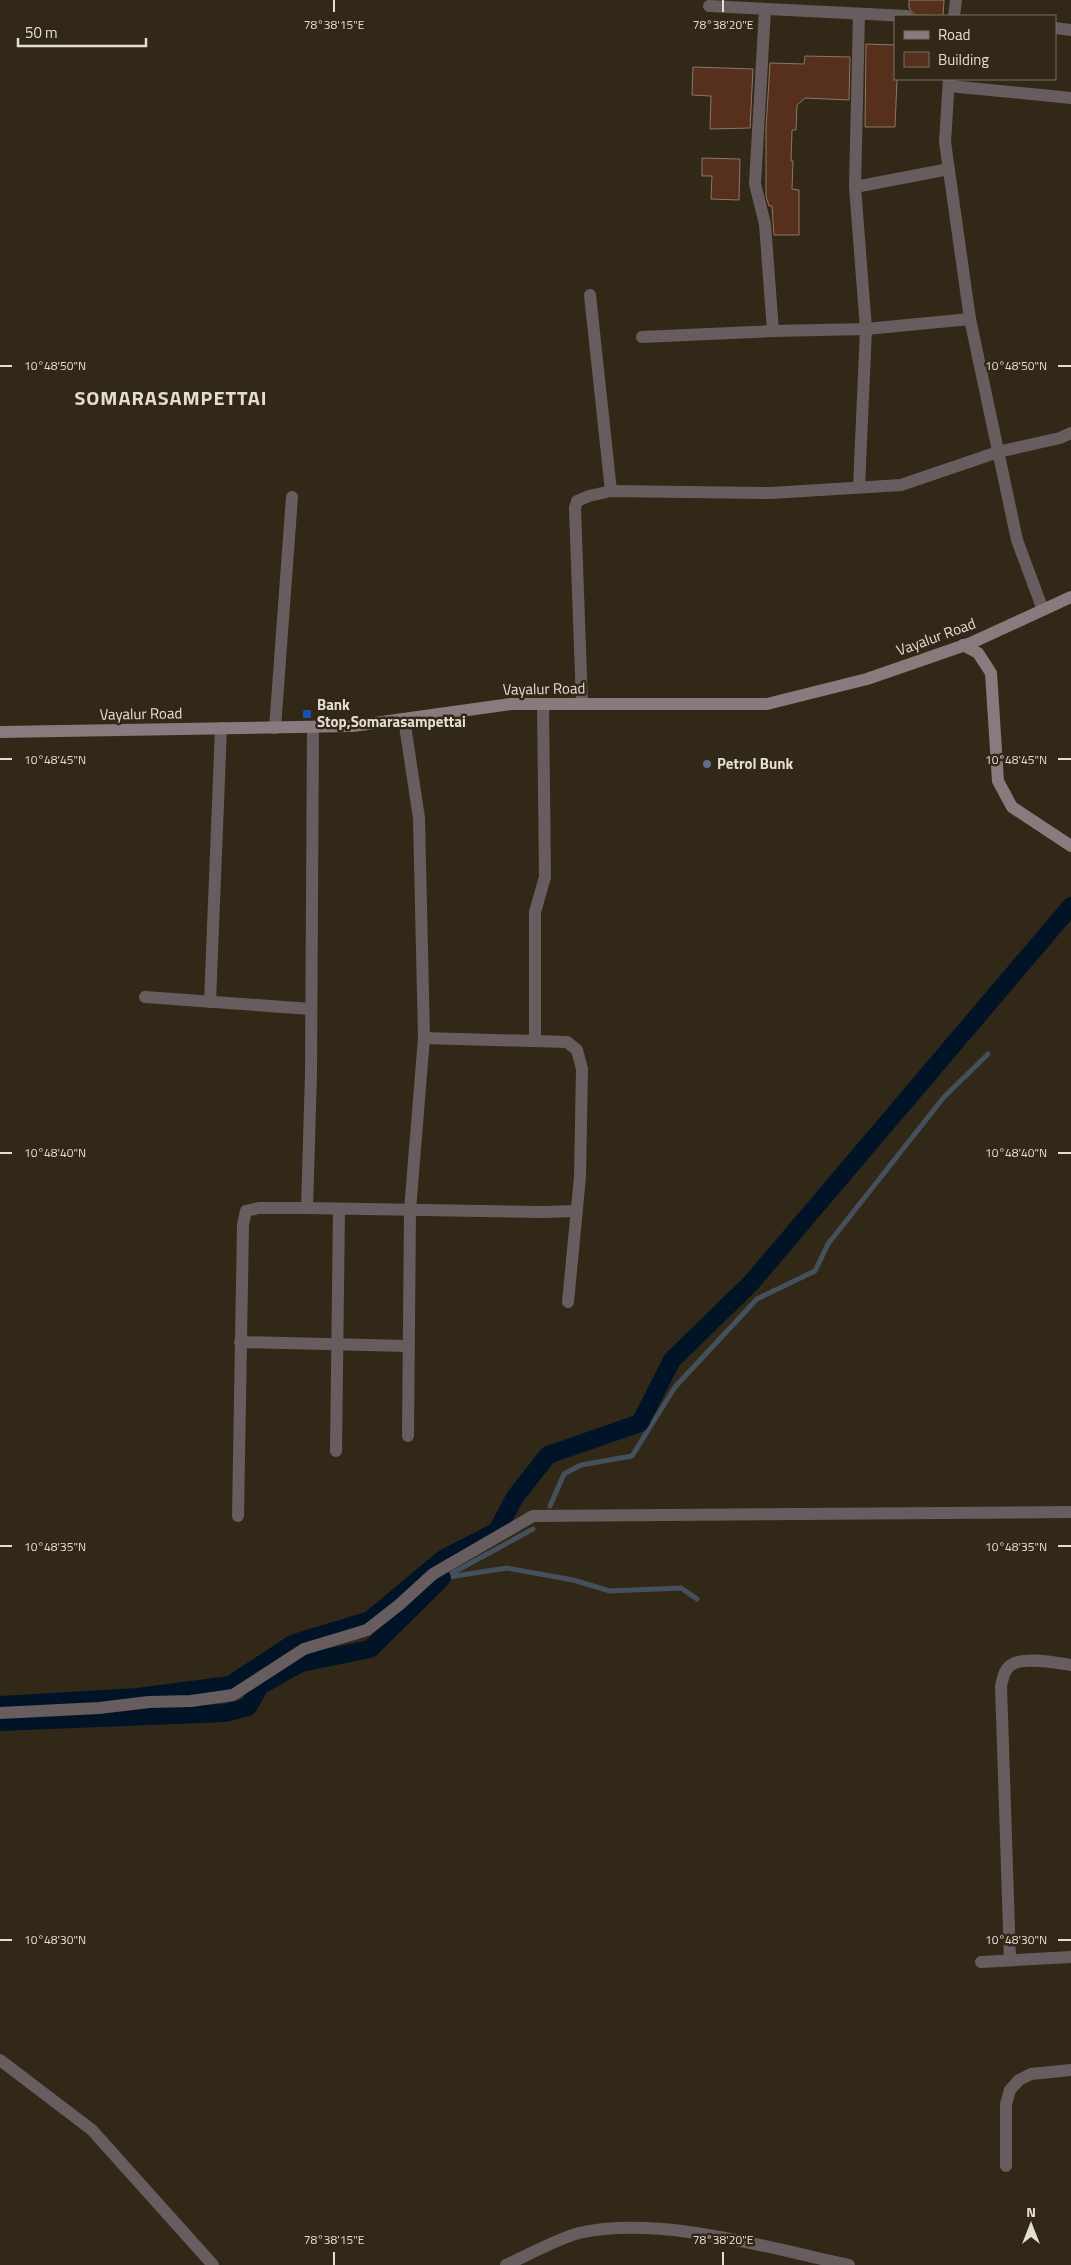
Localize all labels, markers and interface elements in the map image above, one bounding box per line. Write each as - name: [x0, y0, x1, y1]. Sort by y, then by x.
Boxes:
- scale bar: [18, 15, 145, 47]
- text: 78°38'15"E: [304, 15, 365, 34]
- text: 78°38'20"E: [693, 15, 754, 34]
- legend: [894, 15, 1056, 80]
- text: 50 m: [25, 21, 58, 44]
- text: Road: [938, 23, 970, 46]
- text: Building: [938, 48, 989, 71]
- text: 10°48'50"N: [24, 356, 86, 375]
- text: 10°48'50"N: [985, 356, 1047, 375]
- district label: SOMARASAMPETTAI: [74, 382, 268, 413]
- street label: Vayalur Road: [893, 612, 979, 661]
- street label: Vayalur Road: [502, 676, 586, 701]
- place label: Bank Stop,Somarasampettai: [317, 693, 466, 733]
- street label: Vayalur Road: [99, 701, 183, 726]
- marker: Bank Stop,Somarasampettai: [301, 708, 313, 720]
- text: 10°48'45"N: [24, 750, 86, 769]
- text: 10°48'45"N: [985, 750, 1047, 769]
- place label: Petrol Bunk: [717, 752, 794, 775]
- marker: Petrol Bunk: [701, 758, 713, 770]
- text: 10°48'40"N: [24, 1143, 86, 1162]
- text: 10°48'40"N: [985, 1143, 1047, 1162]
- text: 10°48'35"N: [24, 1537, 86, 1556]
- text: 10°48'35"N: [985, 1537, 1047, 1556]
- text: 10°48'30"N: [24, 1930, 86, 1949]
- text: 10°48'30"N: [985, 1930, 1047, 1949]
- north arrow: [1006, 2200, 1056, 2250]
- text: N: [1026, 2201, 1036, 2222]
- text: 78°38'15"E: [304, 2230, 365, 2249]
- text: 78°38'20"E: [693, 2230, 754, 2249]

